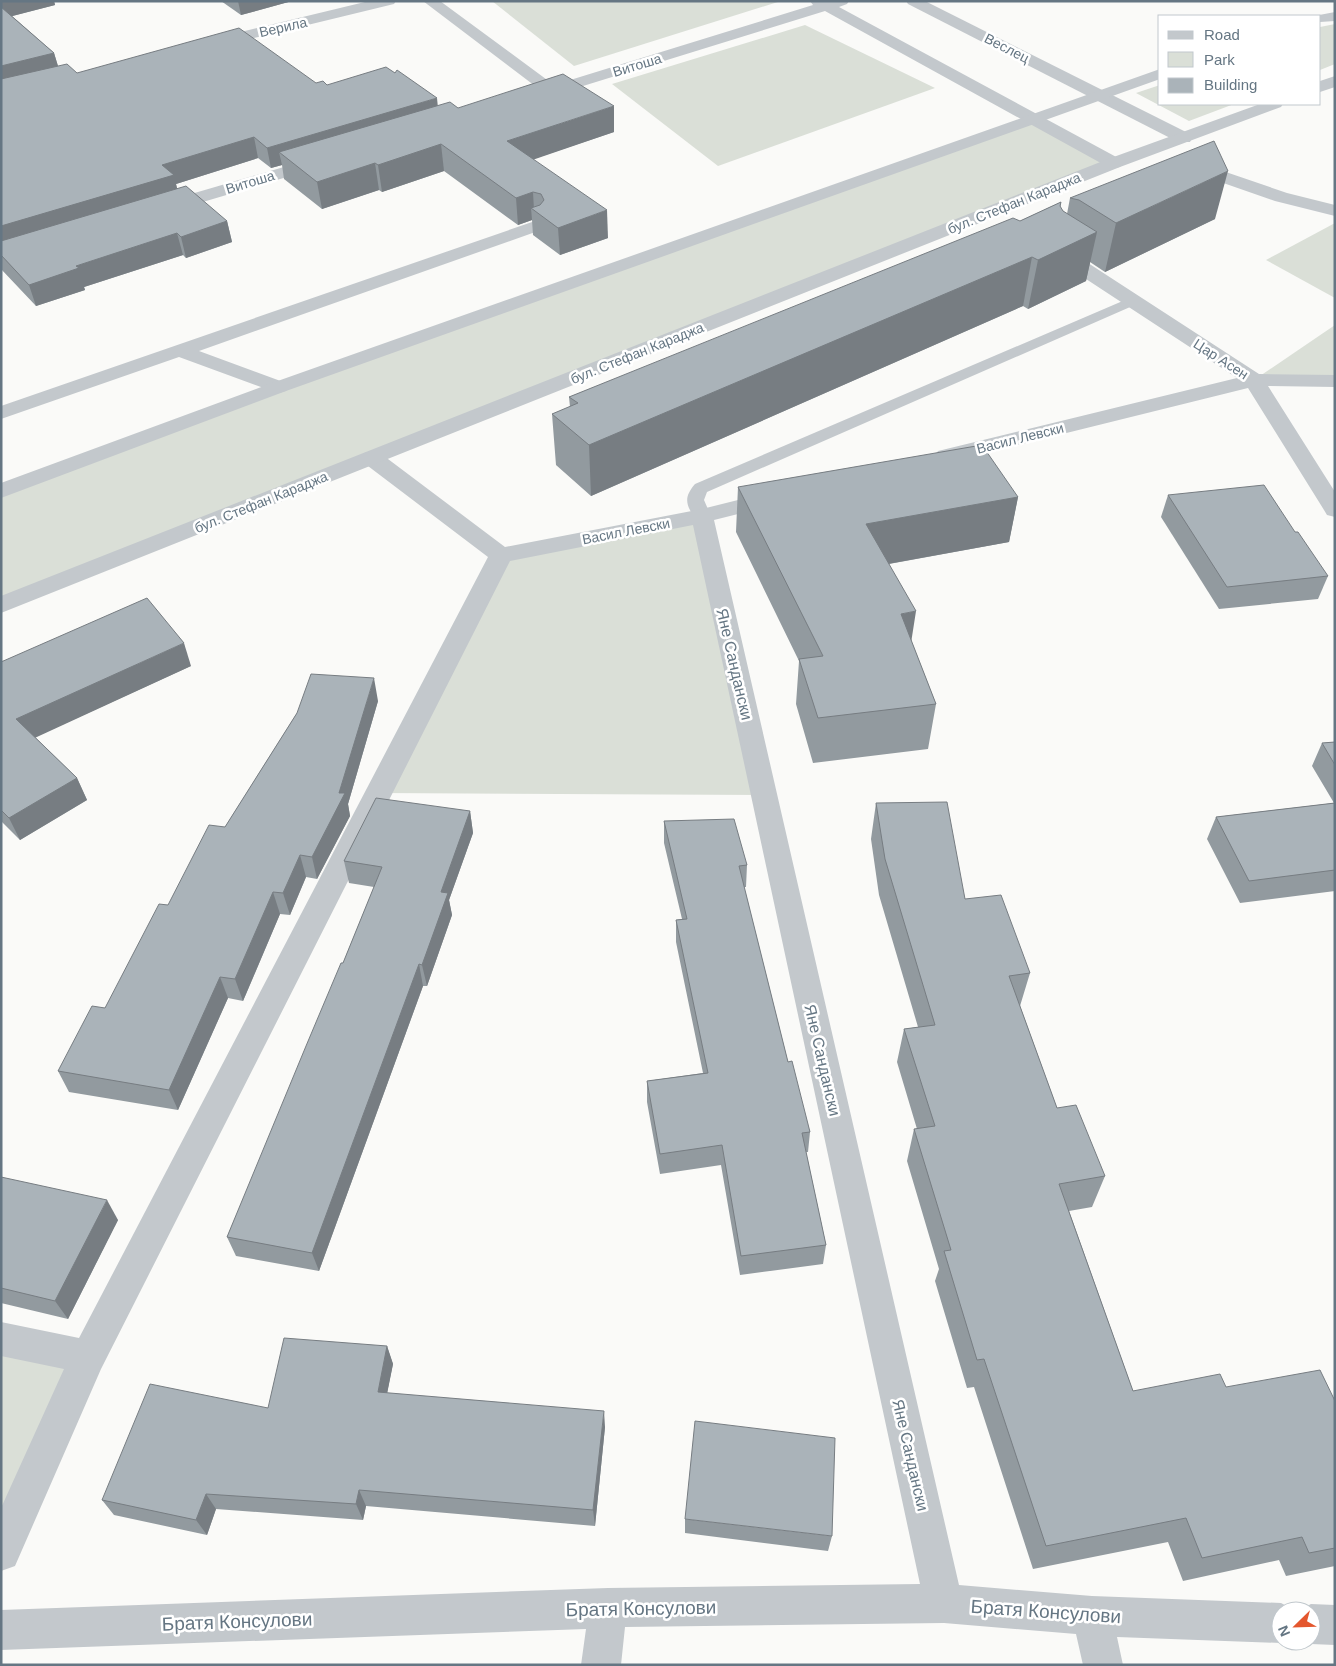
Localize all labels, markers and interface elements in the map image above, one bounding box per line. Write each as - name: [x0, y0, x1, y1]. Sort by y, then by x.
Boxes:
- street label: Верила: [257, 14, 309, 40]
- legend: [1158, 15, 1321, 105]
- text: Road: [1204, 26, 1240, 43]
- street label: Веслец: [982, 30, 1032, 66]
- street label: Витоша: [611, 50, 664, 80]
- text: Park: [1204, 51, 1235, 68]
- text: Building: [1204, 76, 1257, 93]
- street label: Витоша: [224, 167, 277, 197]
- street label: бул. Стефан Караджа: [945, 169, 1083, 237]
- street label: бул. Стефан Караджа: [568, 319, 706, 387]
- street label: Цар Асен: [1191, 335, 1251, 383]
- street label: Васил Левски: [975, 419, 1065, 457]
- street label: бул. Стефан Караджа: [192, 468, 330, 536]
- street label: Васил Левски: [581, 515, 671, 547]
- street label: Яне Сандански: [713, 607, 756, 722]
- street label: Яне Сандански: [801, 1003, 844, 1118]
- street label: Яне Сандански: [889, 1398, 932, 1513]
- street label: Братя Консулови: [970, 1596, 1122, 1627]
- street label: Братя Консулови: [565, 1597, 717, 1620]
- north arrow: [1271, 1601, 1321, 1651]
- street label: Братя Консулови: [161, 1608, 313, 1635]
- text: N: [1275, 1623, 1293, 1639]

